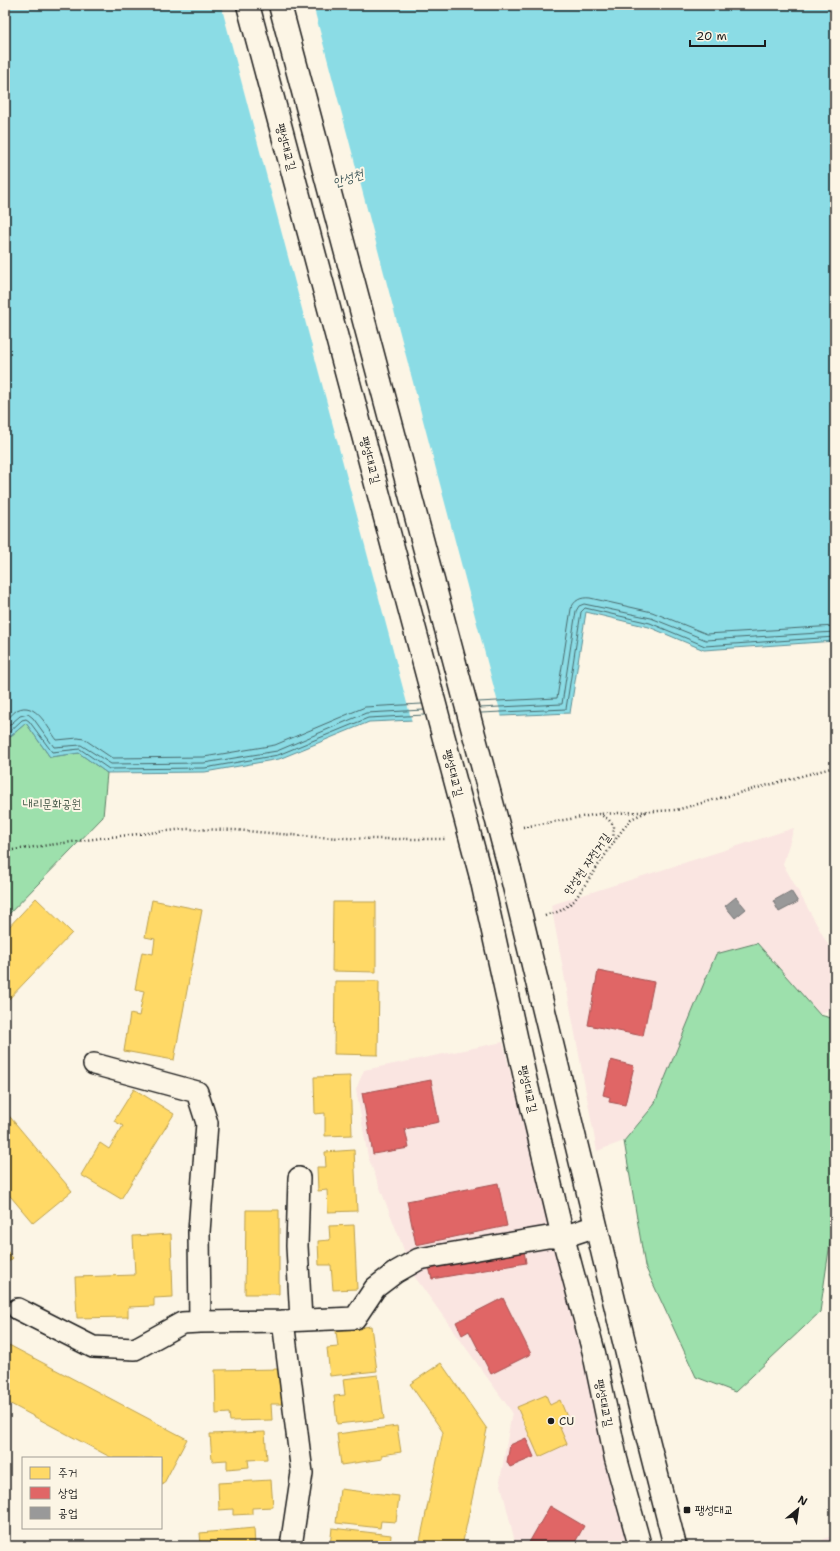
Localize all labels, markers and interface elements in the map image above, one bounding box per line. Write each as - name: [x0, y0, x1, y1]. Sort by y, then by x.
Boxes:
- scale bar: [690, 22, 765, 48]
- text: 20 m: [696, 28, 727, 44]
- street label: 팽성대교길: [272, 122, 300, 173]
- water label: 안성천: [330, 165, 367, 191]
- street label: 팽성대교길: [356, 435, 384, 486]
- street label: 팽성대교길: [439, 748, 467, 799]
- park label: 내리문화공원: [23, 796, 81, 812]
- street label: 안성천 자전거길: [560, 830, 614, 898]
- street label: 팽성대교길: [515, 1064, 541, 1115]
- street label: 팽성대교길: [591, 1378, 617, 1429]
- place label: CU: [559, 1413, 574, 1429]
- marker: CU: [546, 1416, 556, 1426]
- legend: [22, 1457, 162, 1529]
- text: 주거: [58, 1465, 77, 1481]
- text: 상업: [58, 1485, 77, 1501]
- north arrow: [778, 1489, 818, 1529]
- text: N: [795, 1492, 810, 1510]
- place label: 팽성대교: [695, 1502, 734, 1518]
- text: 공업: [58, 1505, 77, 1521]
- marker: 팽성대교: [682, 1505, 692, 1515]

